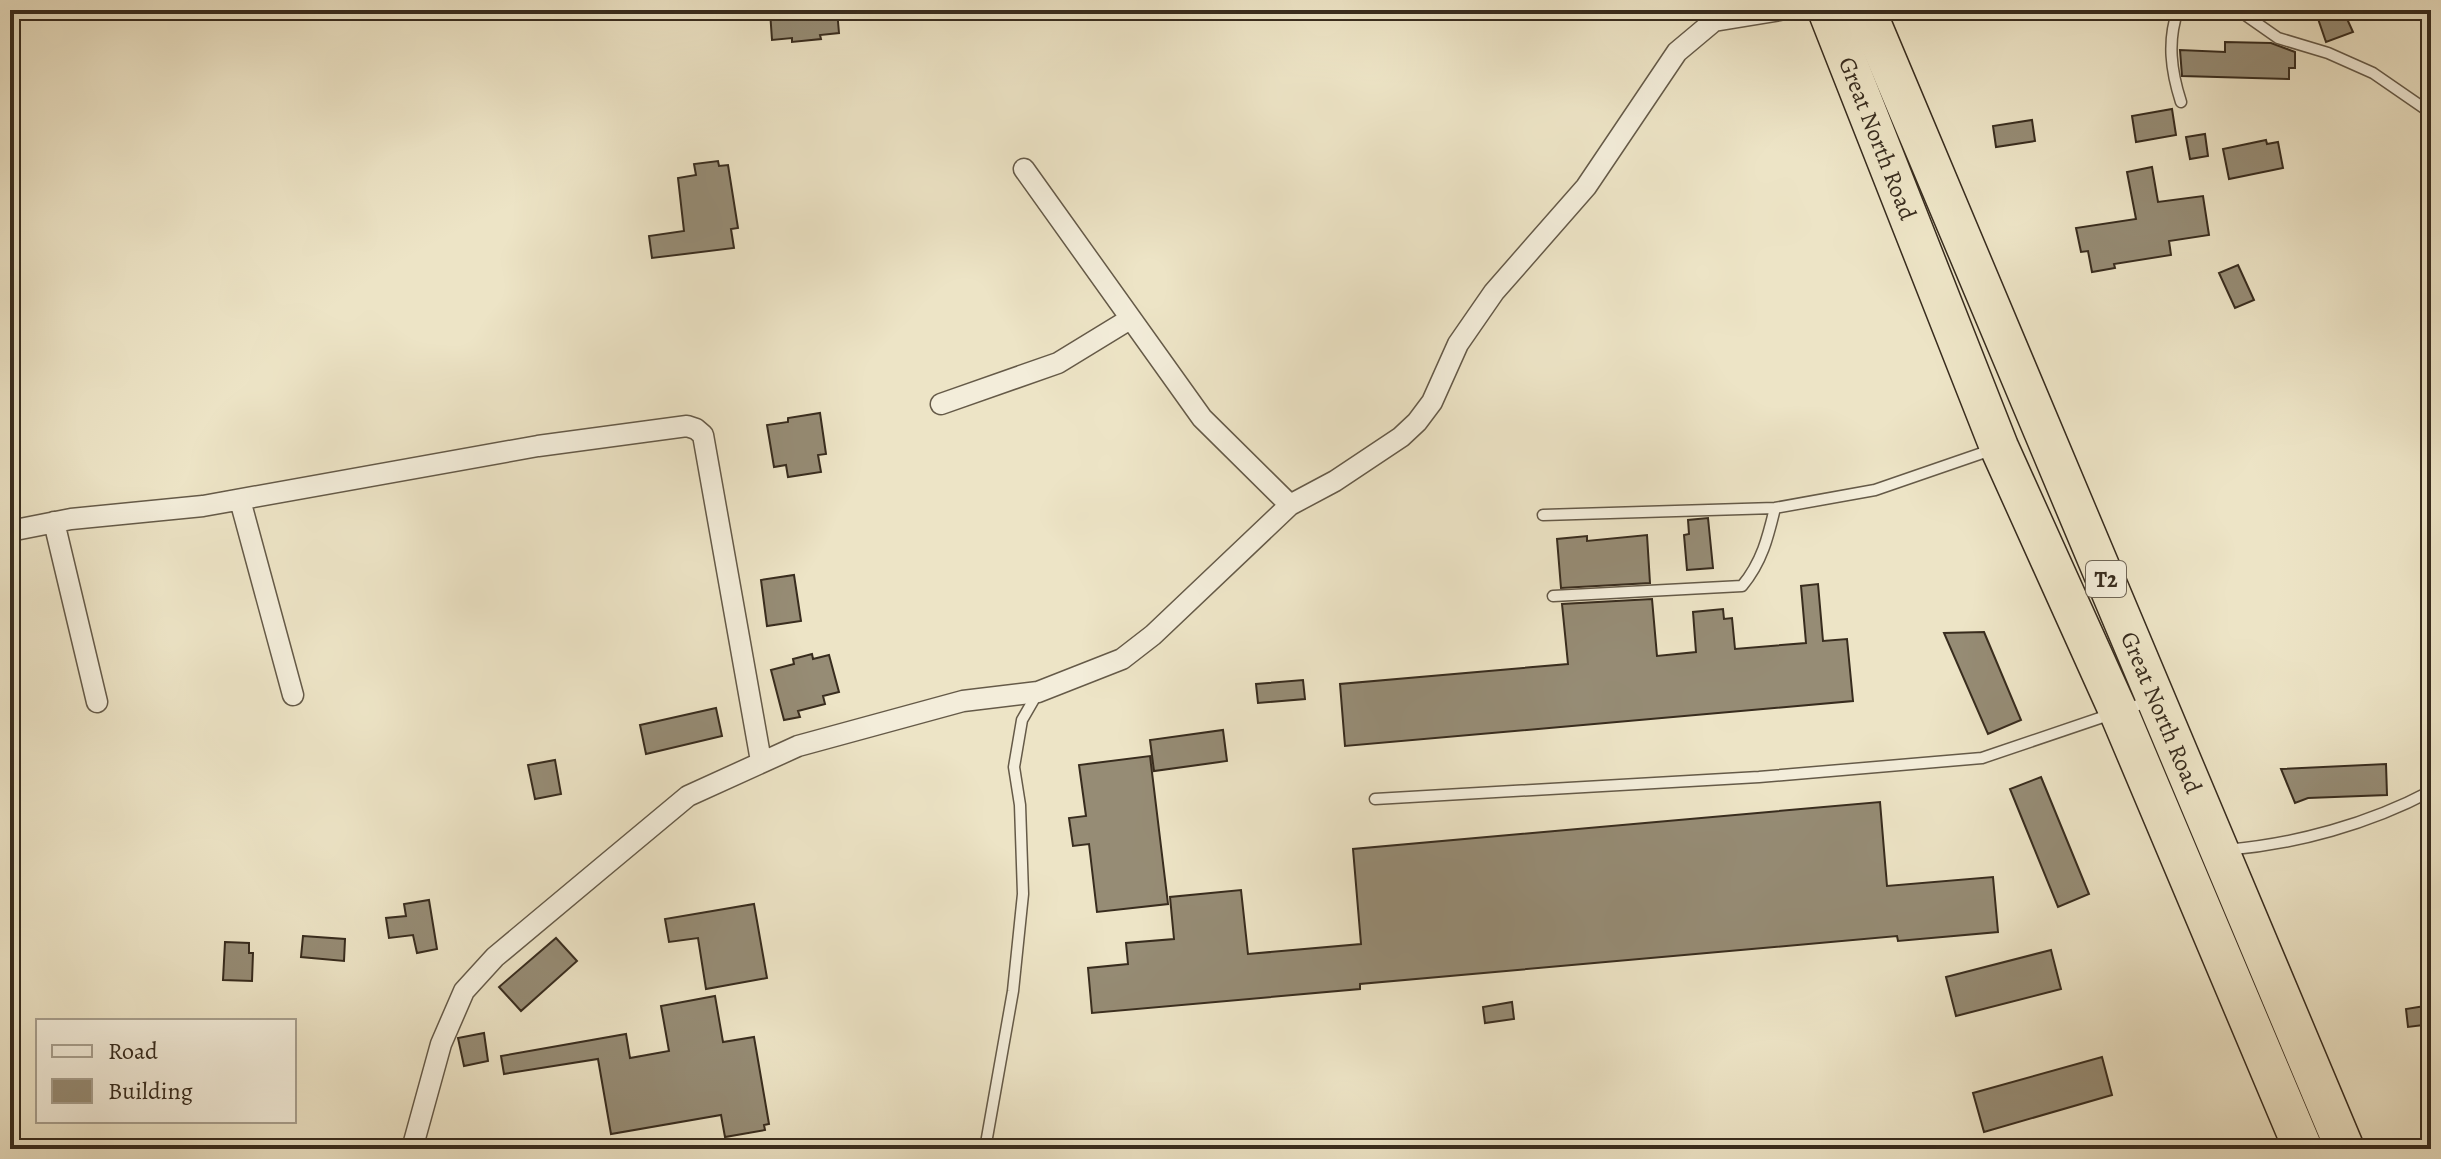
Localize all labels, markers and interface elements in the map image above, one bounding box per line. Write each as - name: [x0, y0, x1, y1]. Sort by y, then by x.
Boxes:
- street label: Great North Road: [1831, 52, 1924, 225]
- road number: T2: [2086, 561, 2126, 597]
- street label: Great North Road: [2113, 627, 2210, 798]
- legend: [36, 1019, 296, 1123]
- text: Road: [108, 1035, 158, 1067]
- text: Building: [108, 1075, 193, 1107]

